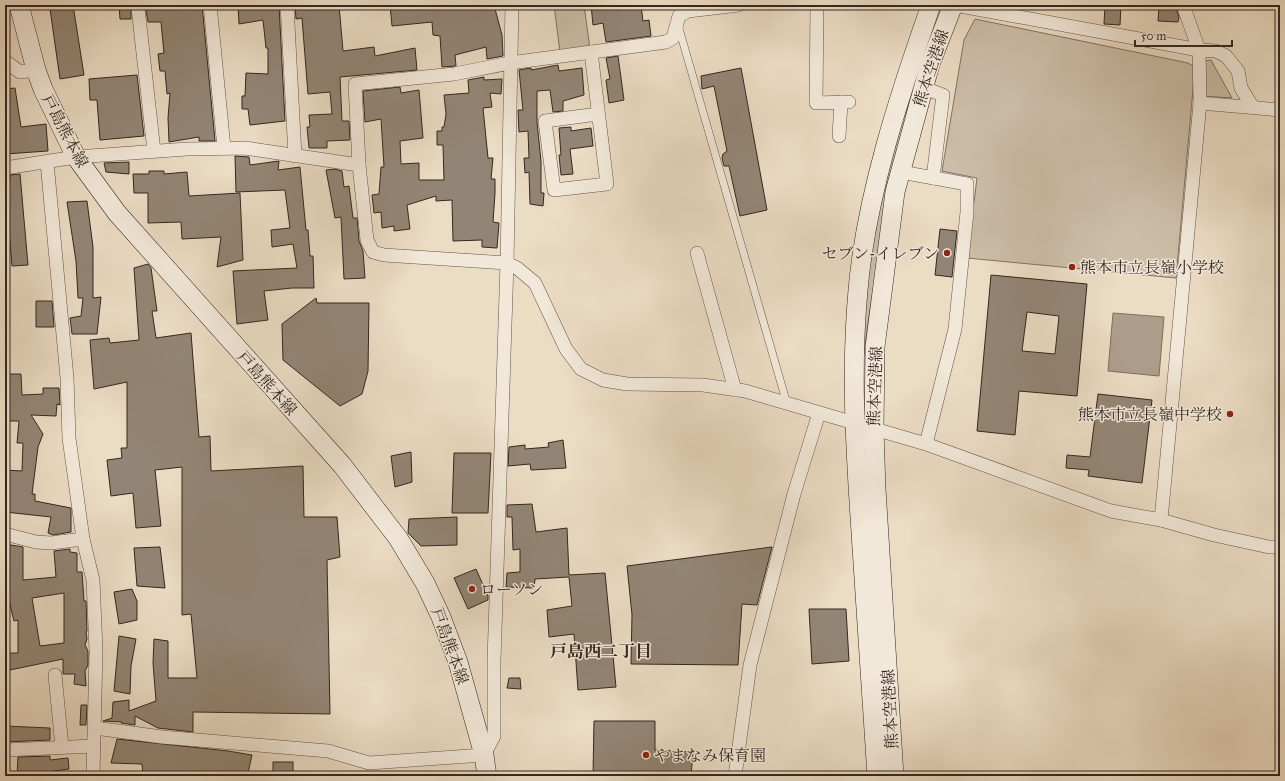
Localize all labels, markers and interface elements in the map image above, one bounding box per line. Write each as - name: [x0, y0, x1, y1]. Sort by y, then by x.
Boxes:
- scale bar: [1135, 22, 1232, 48]
- street label: 熊本空港線: [910, 27, 952, 109]
- text: 50 m: [1141, 29, 1166, 43]
- street label: 戸島熊本線: [38, 91, 92, 171]
- place label: セブン-イレブン: [822, 244, 939, 263]
- marker: セブン-イレブン: [942, 248, 952, 258]
- place label: 熊本市立長嶺小学校: [1080, 258, 1224, 277]
- marker: 熊本市立長嶺小学校: [1067, 262, 1077, 272]
- street label: 熊本空港線: [864, 346, 886, 426]
- street label: 戸島熊本線: [233, 347, 301, 419]
- place label: 熊本市立長嶺中学校: [1078, 405, 1222, 424]
- marker: 熊本市立長嶺中学校: [1225, 409, 1235, 419]
- place label: ローソン: [480, 580, 543, 599]
- marker: ローソン: [467, 584, 477, 594]
- street label: 戸島熊本線: [427, 605, 473, 687]
- district label: 戸島西二丁目: [550, 641, 652, 662]
- street label: 熊本空港線: [878, 669, 902, 749]
- place label: やまなみ保育園: [654, 746, 766, 765]
- marker: やまなみ保育園: [641, 750, 651, 760]

